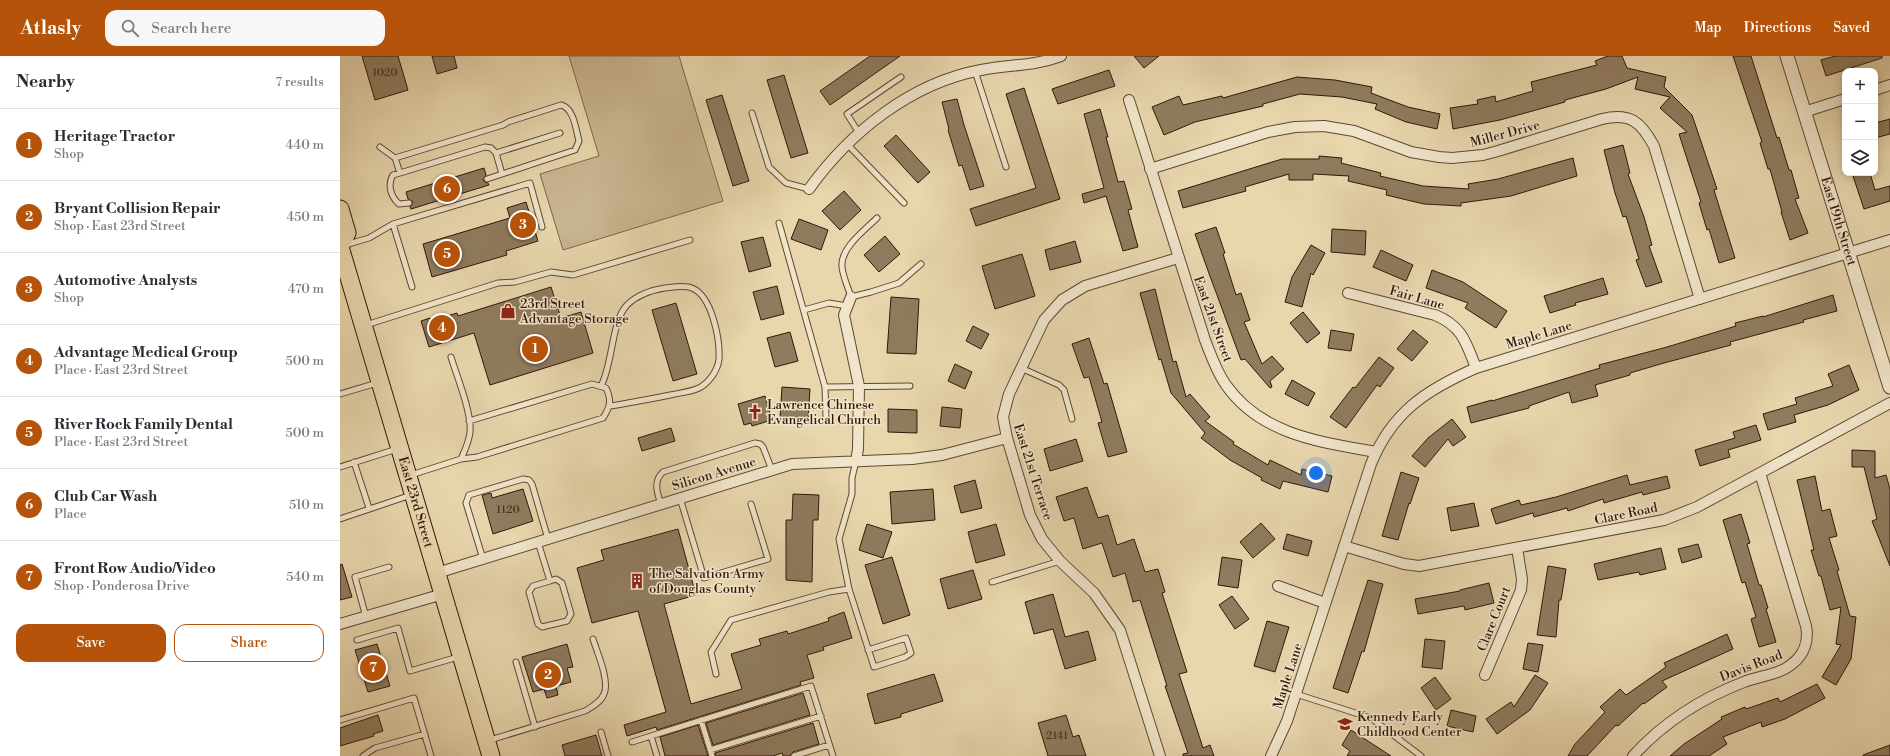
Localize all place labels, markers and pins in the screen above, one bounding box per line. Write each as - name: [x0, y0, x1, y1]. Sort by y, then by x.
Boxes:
- pin: 6: [434, 174, 460, 204]
- pin: 3: [510, 210, 536, 240]
- pin: 5: [434, 239, 460, 269]
- place label: 23rd Street Advantage Storage: [519, 296, 629, 327]
- shop icon: 23rd Street Advantage Storage: [499, 302, 517, 320]
- pin: 4: [429, 313, 455, 343]
- pin: 1: [522, 334, 548, 364]
- place label: Lawrence Chinese Evangelical Church: [767, 397, 881, 428]
- church icon: Lawrence Chinese Evangelical Church: [746, 403, 764, 421]
- place label: The Salvation Army of Douglas County: [649, 566, 766, 597]
- building icon: The Salvation Army of Douglas County: [628, 572, 646, 590]
- pin: 7: [360, 653, 386, 683]
- pin: 2: [535, 660, 561, 690]
- place label: Kennedy Early Childhood Center: [1357, 709, 1462, 740]
- school or university icon: Kennedy Early Childhood Center: [1336, 715, 1354, 733]

